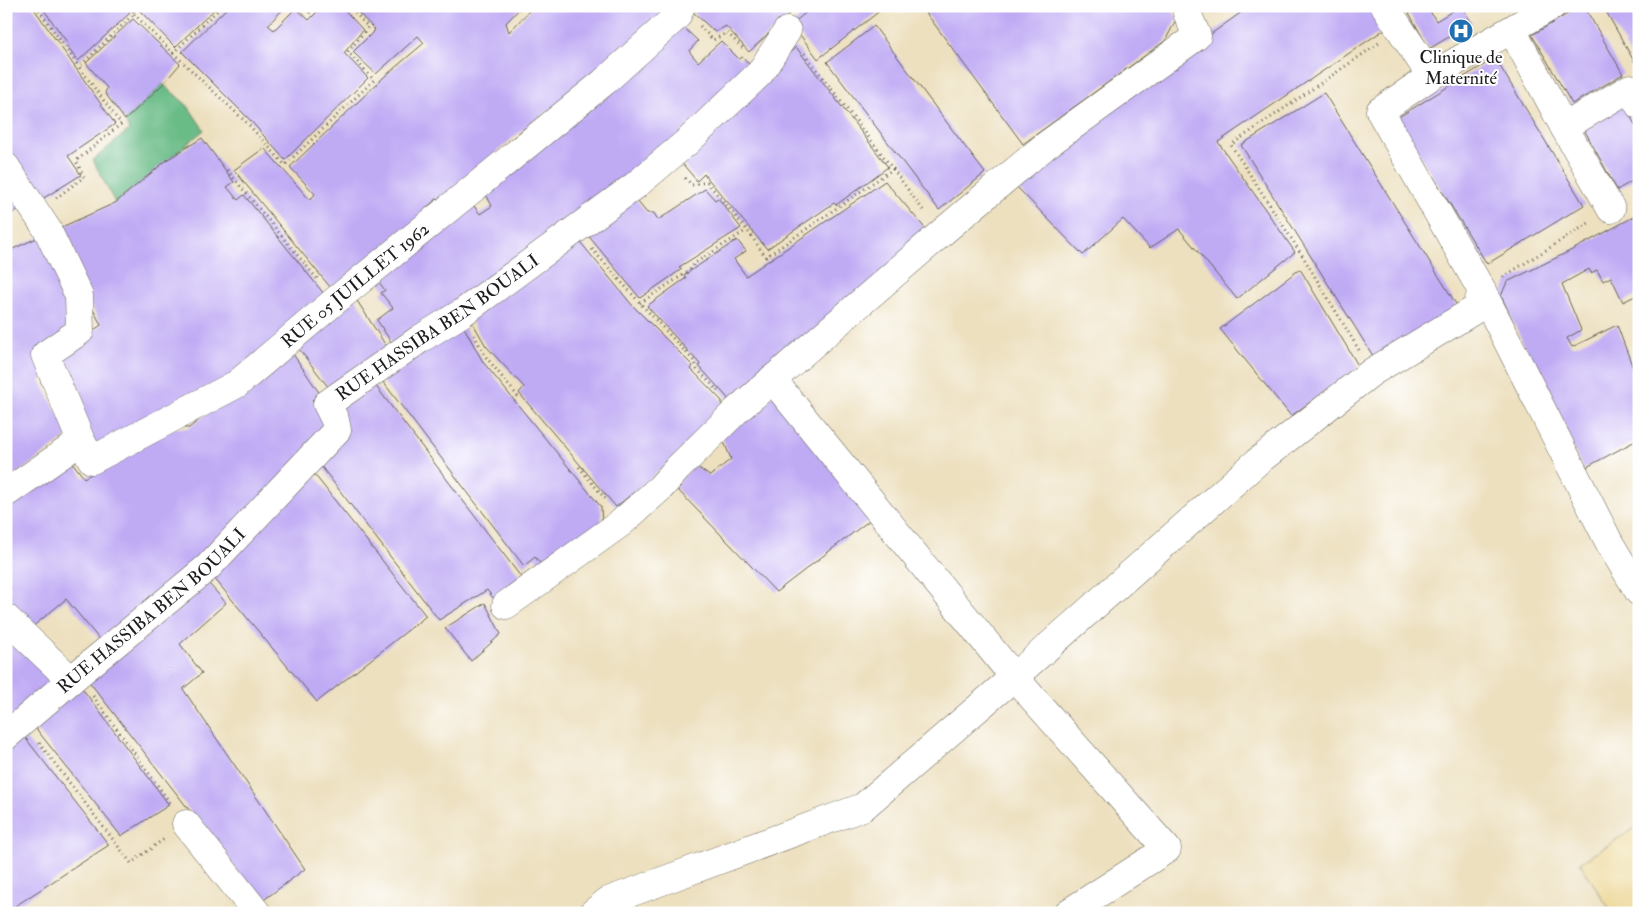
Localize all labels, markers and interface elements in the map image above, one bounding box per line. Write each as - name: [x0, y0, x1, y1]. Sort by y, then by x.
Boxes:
- hospital icon: Clinique de Maternité: [1448, 18, 1474, 44]
- place label: Clinique de Maternité: [1420, 46, 1503, 90]
- street label: RUE 05 JUILLET 1962: [277, 218, 434, 353]
- street label: RUE HASSIBA BEN BOUALI: [332, 249, 544, 406]
- street label: RUE HASSIBA BEN BOUALI: [53, 523, 251, 699]

